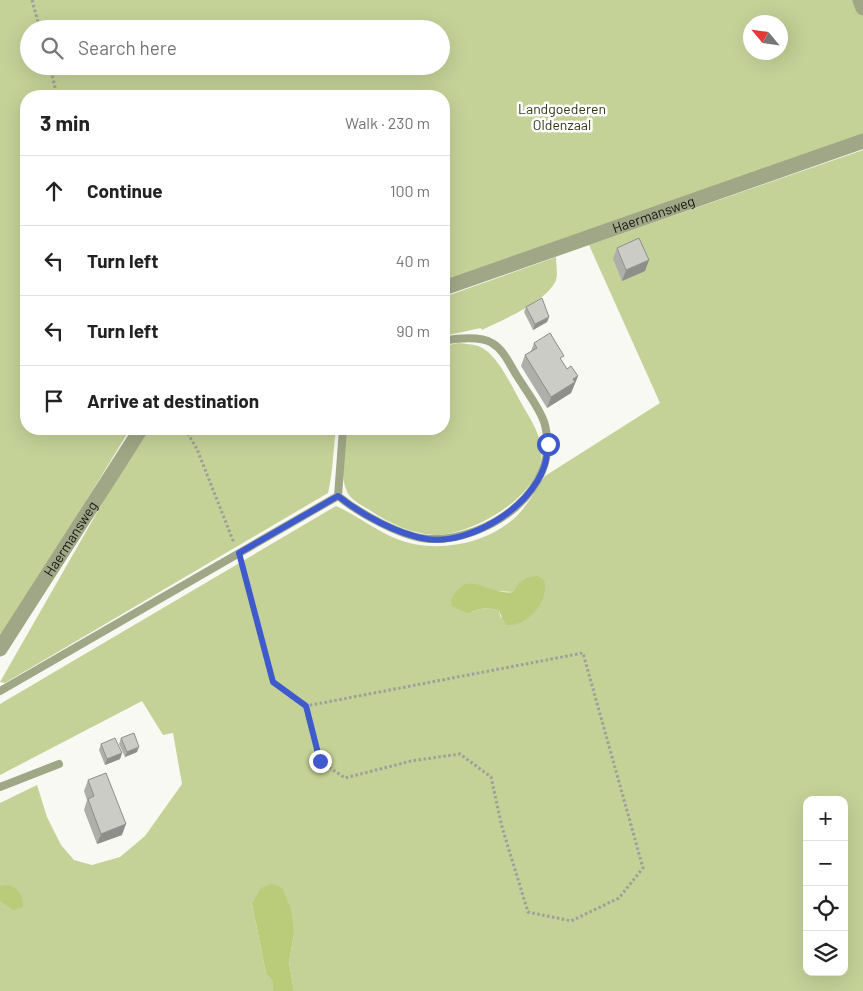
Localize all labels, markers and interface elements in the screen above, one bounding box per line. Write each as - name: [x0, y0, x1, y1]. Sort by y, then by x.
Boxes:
- north arrow: [743, 15, 788, 60]
- search box: [20, 20, 450, 75]
- icon: search: [38, 34, 66, 62]
- text: Search here: [78, 36, 177, 59]
- park label: Landgoederen Oldenzaal: [518, 100, 606, 133]
- text: 3 min: [40, 110, 90, 135]
- text: Walk · 230 m: [345, 113, 430, 132]
- icon: ahead: [40, 177, 68, 205]
- text: Continue: [87, 179, 163, 202]
- text: 100 m: [390, 181, 430, 200]
- street label: Haermansweg: [610, 192, 697, 236]
- icon: left: [40, 247, 68, 275]
- text: Turn left: [87, 249, 158, 272]
- text: 40 m: [396, 251, 430, 270]
- icon: left: [40, 317, 68, 345]
- text: Turn left: [87, 319, 158, 342]
- text: 90 m: [396, 321, 430, 340]
- icon: arrive: [40, 387, 68, 415]
- text: Arrive at destination: [87, 389, 259, 412]
- route start: [537, 433, 560, 456]
- street label: Haermansweg: [40, 498, 101, 579]
- route end: [309, 750, 332, 773]
- map controls: [803, 796, 848, 976]
- button: +: [803, 796, 848, 841]
- button: −: [803, 841, 848, 886]
- button: locate: [803, 886, 848, 931]
- button: layers: [803, 931, 848, 976]

